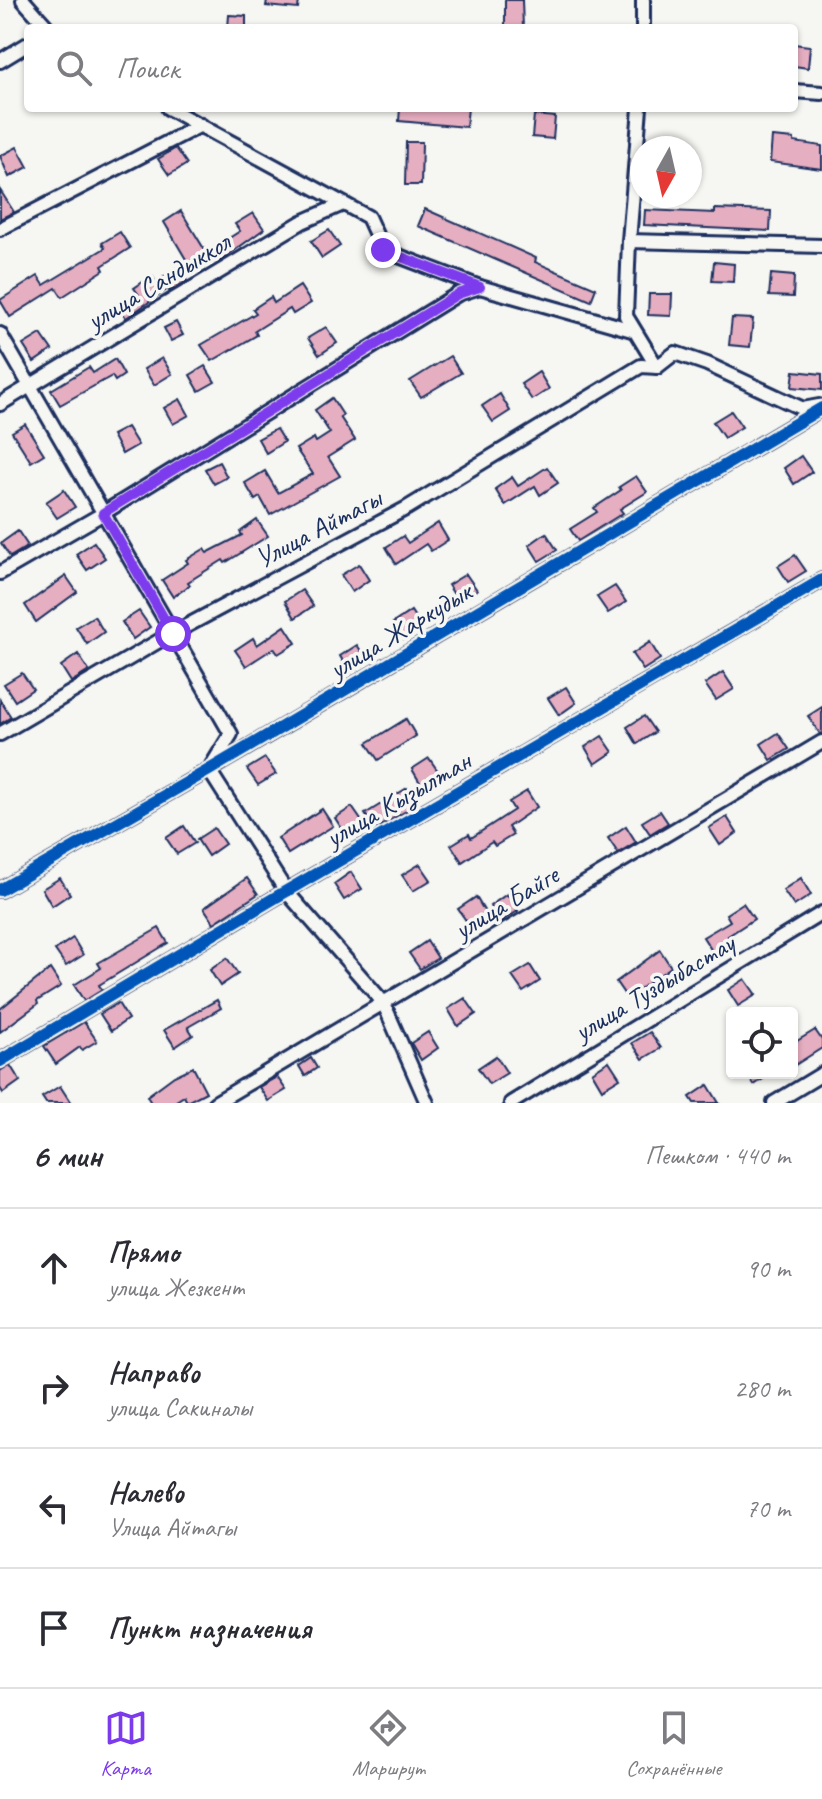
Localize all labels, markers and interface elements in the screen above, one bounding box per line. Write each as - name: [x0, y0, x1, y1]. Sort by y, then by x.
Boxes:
- search box: [24, 24, 798, 112]
- icon: search: [52, 46, 96, 90]
- text: Поиск: [116, 49, 179, 87]
- north arrow: [630, 136, 702, 208]
- street label: улица Сандыккол: [78, 223, 238, 339]
- route end: [365, 232, 401, 268]
- street label: Улица Айтагы: [249, 479, 389, 576]
- street label: улица Жаркудык: [321, 572, 480, 687]
- route start: [155, 616, 191, 652]
- street label: улица Кызылтан: [317, 742, 480, 857]
- street label: улица Байге: [446, 856, 566, 948]
- street label: улица Туздыбастау: [566, 924, 743, 1050]
- map controls: [726, 1007, 798, 1079]
- button: locate: [726, 1007, 798, 1079]
- text: 6 мин: [32, 1134, 102, 1177]
- text: Пешком · 440 m: [645, 1139, 790, 1172]
- text: Прямо: [108, 1233, 179, 1271]
- icon: ahead: [32, 1246, 76, 1290]
- text: 90 m: [746, 1252, 790, 1285]
- text: улица Жезкент: [108, 1271, 245, 1304]
- text: Направо: [108, 1353, 200, 1391]
- icon: right: [32, 1366, 76, 1410]
- text: 280 m: [734, 1372, 790, 1405]
- text: улица Сакиналы: [108, 1391, 252, 1424]
- text: Налево: [108, 1473, 184, 1511]
- icon: left: [32, 1486, 76, 1530]
- text: 70 m: [746, 1492, 790, 1525]
- text: Улица Айтагы: [108, 1511, 236, 1544]
- icon: arrive: [32, 1606, 76, 1650]
- text: Пункт назначения: [108, 1609, 311, 1647]
- tab: Карта: [101, 1706, 151, 1782]
- tab: Маршрут: [352, 1706, 425, 1782]
- tab: Сохранённые: [626, 1706, 721, 1782]

